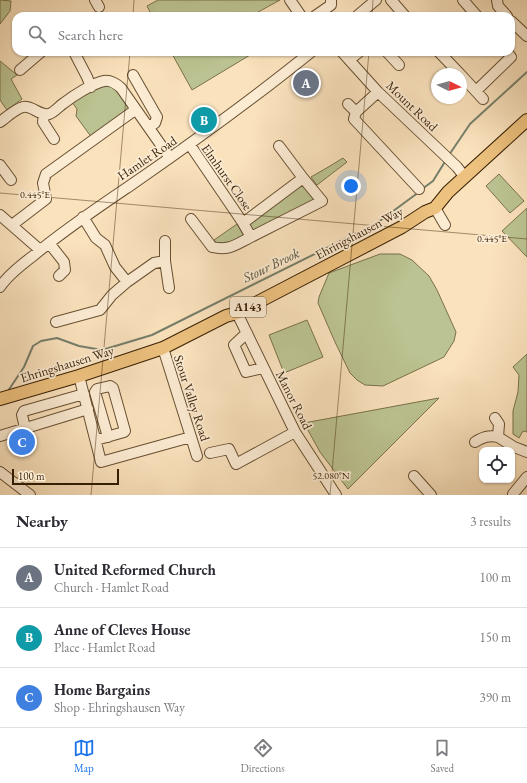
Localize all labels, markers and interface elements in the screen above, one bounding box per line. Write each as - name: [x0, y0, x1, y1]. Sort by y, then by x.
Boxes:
- search box: [12, 12, 515, 56]
- icon: search: [26, 23, 48, 45]
- text: Search here: [58, 25, 123, 44]
- pin: A: [293, 68, 319, 98]
- north arrow: [431, 68, 467, 104]
- street label: Mount Road: [383, 77, 442, 135]
- pin: B: [191, 105, 217, 135]
- street label: Hamlet Road: [114, 132, 180, 184]
- street label: Elmhurst Close: [198, 140, 256, 214]
- your location: [341, 176, 361, 196]
- text: 0.445°E: [20, 188, 50, 201]
- street label: Ehringshausen Way: [312, 203, 406, 263]
- text: 0.445°E: [477, 232, 507, 245]
- water label: Stour Brook: [239, 243, 303, 287]
- road number: A143: [230, 297, 266, 317]
- street label: Ehringshausen Way: [18, 342, 116, 386]
- street label: Stour Valley Road: [170, 353, 214, 444]
- street label: Manor Road: [272, 368, 316, 433]
- pin: C: [9, 427, 35, 457]
- map controls: [479, 447, 515, 483]
- button: locate: [479, 447, 515, 483]
- scale bar: [12, 467, 119, 486]
- text: 100 m: [18, 469, 45, 483]
- text: 52.080°N: [312, 469, 350, 482]
- text: Nearby: [16, 510, 68, 532]
- text: 3 results: [470, 513, 511, 530]
- text: United Reformed Church: [54, 560, 216, 579]
- text: A: [24, 569, 34, 586]
- text: 100 m: [480, 569, 511, 586]
- text: Church · Hamlet Road: [54, 579, 169, 596]
- text: Anne of Cleves House: [54, 620, 191, 639]
- text: B: [25, 629, 33, 646]
- text: 150 m: [480, 629, 511, 646]
- text: Place · Hamlet Road: [54, 639, 155, 656]
- text: Home Bargains: [54, 680, 150, 699]
- text: C: [24, 689, 34, 706]
- text: 390 m: [480, 689, 511, 706]
- text: Shop · Ehringshausen Way: [54, 699, 185, 716]
- tab: Map: [73, 737, 95, 775]
- tab: Directions: [241, 737, 285, 775]
- tab: Saved: [431, 737, 454, 775]

